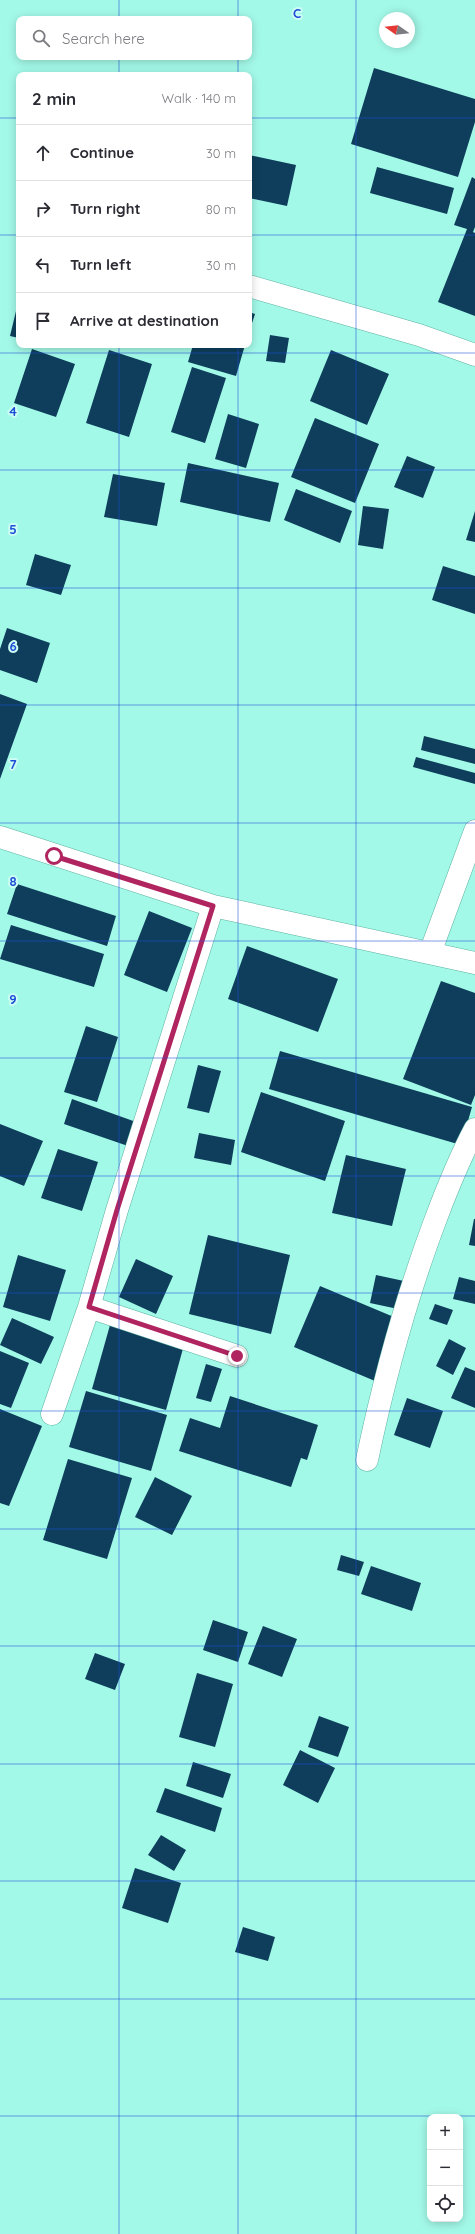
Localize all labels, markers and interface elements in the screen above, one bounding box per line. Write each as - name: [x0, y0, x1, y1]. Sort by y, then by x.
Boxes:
- text: C: [293, 5, 301, 21]
- north arrow: [379, 12, 415, 48]
- search box: [16, 16, 252, 60]
- icon: search: [30, 27, 52, 49]
- text: Search here: [62, 29, 145, 48]
- text: 2 min: [32, 88, 76, 109]
- text: Walk · 140 m: [161, 90, 236, 106]
- icon: ahead: [32, 142, 54, 164]
- text: Continue: [70, 143, 134, 162]
- text: 30 m: [206, 145, 236, 161]
- icon: right: [32, 198, 54, 220]
- text: Turn right: [70, 199, 141, 218]
- text: 80 m: [206, 201, 236, 217]
- icon: left: [32, 254, 54, 276]
- text: Turn left: [70, 255, 132, 274]
- text: 30 m: [206, 257, 236, 273]
- icon: arrive: [32, 310, 54, 332]
- text: Arrive at destination: [70, 311, 219, 330]
- text: 4: [9, 403, 17, 419]
- text: 5: [9, 521, 17, 537]
- text: 6: [9, 638, 17, 654]
- text: 7: [9, 756, 17, 772]
- route start: [45, 847, 63, 865]
- text: 8: [9, 873, 17, 889]
- text: 9: [9, 991, 17, 1007]
- route end: [228, 1347, 246, 1365]
- map controls: [427, 2114, 463, 2222]
- button: +: [427, 2114, 463, 2150]
- button: −: [427, 2150, 463, 2186]
- button: locate: [427, 2186, 463, 2222]

